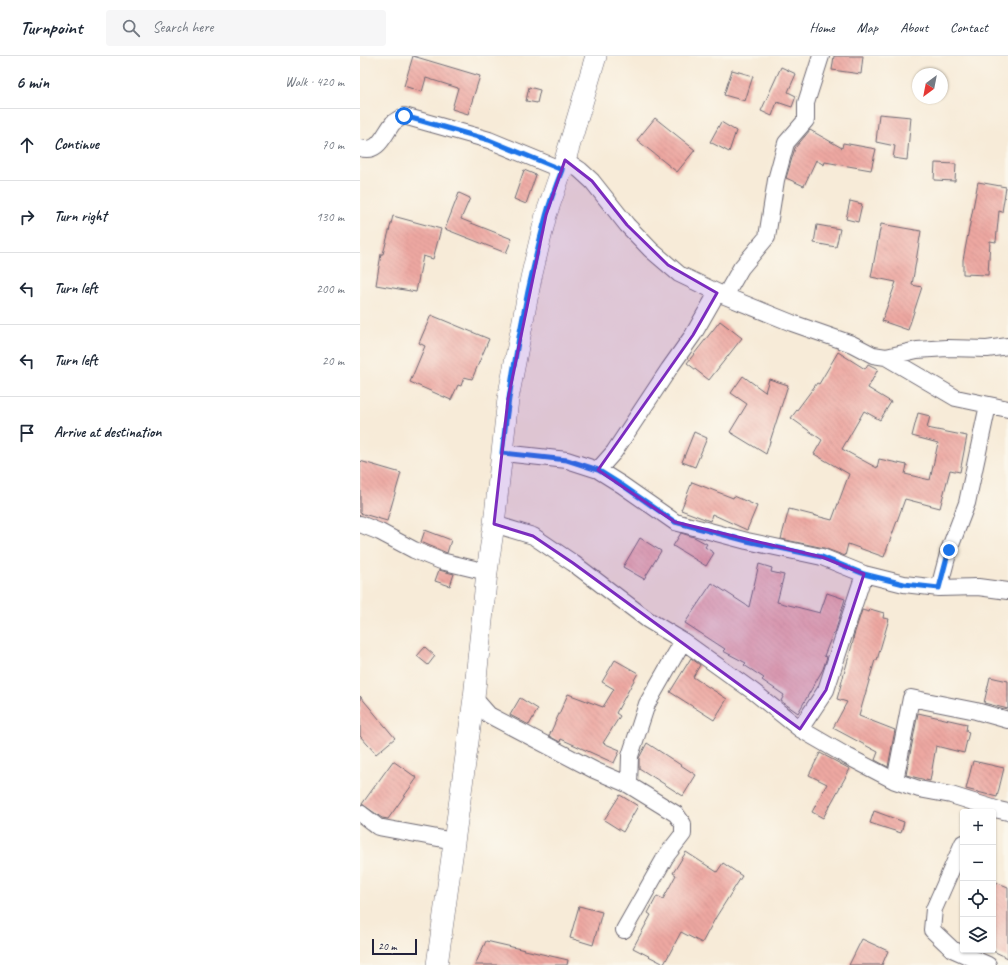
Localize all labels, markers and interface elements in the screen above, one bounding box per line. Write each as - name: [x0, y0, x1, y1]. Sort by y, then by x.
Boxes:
- search box: [106, 10, 386, 46]
- text: Turnpoint: [20, 16, 82, 40]
- icon: search: [120, 17, 142, 39]
- text: Search here: [152, 18, 214, 37]
- text: Home: [809, 19, 835, 36]
- text: Map: [857, 19, 878, 36]
- text: About: [900, 19, 928, 36]
- text: Contact: [950, 19, 988, 36]
- north arrow: [912, 68, 948, 104]
- text: 6 min: [16, 72, 49, 93]
- text: Walk · 420 m: [285, 74, 344, 90]
- route start: [395, 107, 413, 125]
- icon: ahead: [16, 134, 38, 156]
- text: Continue: [54, 135, 99, 154]
- text: 70 m: [322, 137, 344, 153]
- icon: right: [16, 206, 38, 228]
- text: Turn right: [54, 207, 107, 226]
- text: 130 m: [316, 209, 344, 225]
- icon: left: [16, 278, 38, 300]
- text: Turn left: [54, 279, 97, 298]
- text: 200 m: [316, 281, 344, 297]
- icon: left: [16, 350, 38, 372]
- text: Turn left: [54, 351, 97, 370]
- text: 20 m: [322, 353, 344, 369]
- icon: arrive: [16, 422, 38, 444]
- text: Arrive at destination: [54, 423, 161, 442]
- route end: [940, 541, 958, 559]
- map controls: [960, 809, 996, 953]
- button: +: [960, 809, 996, 845]
- button: −: [960, 845, 996, 881]
- button: locate: [960, 881, 996, 917]
- button: layers: [960, 917, 996, 953]
- scale bar: [372, 937, 417, 956]
- text: 20 m: [378, 939, 397, 953]

